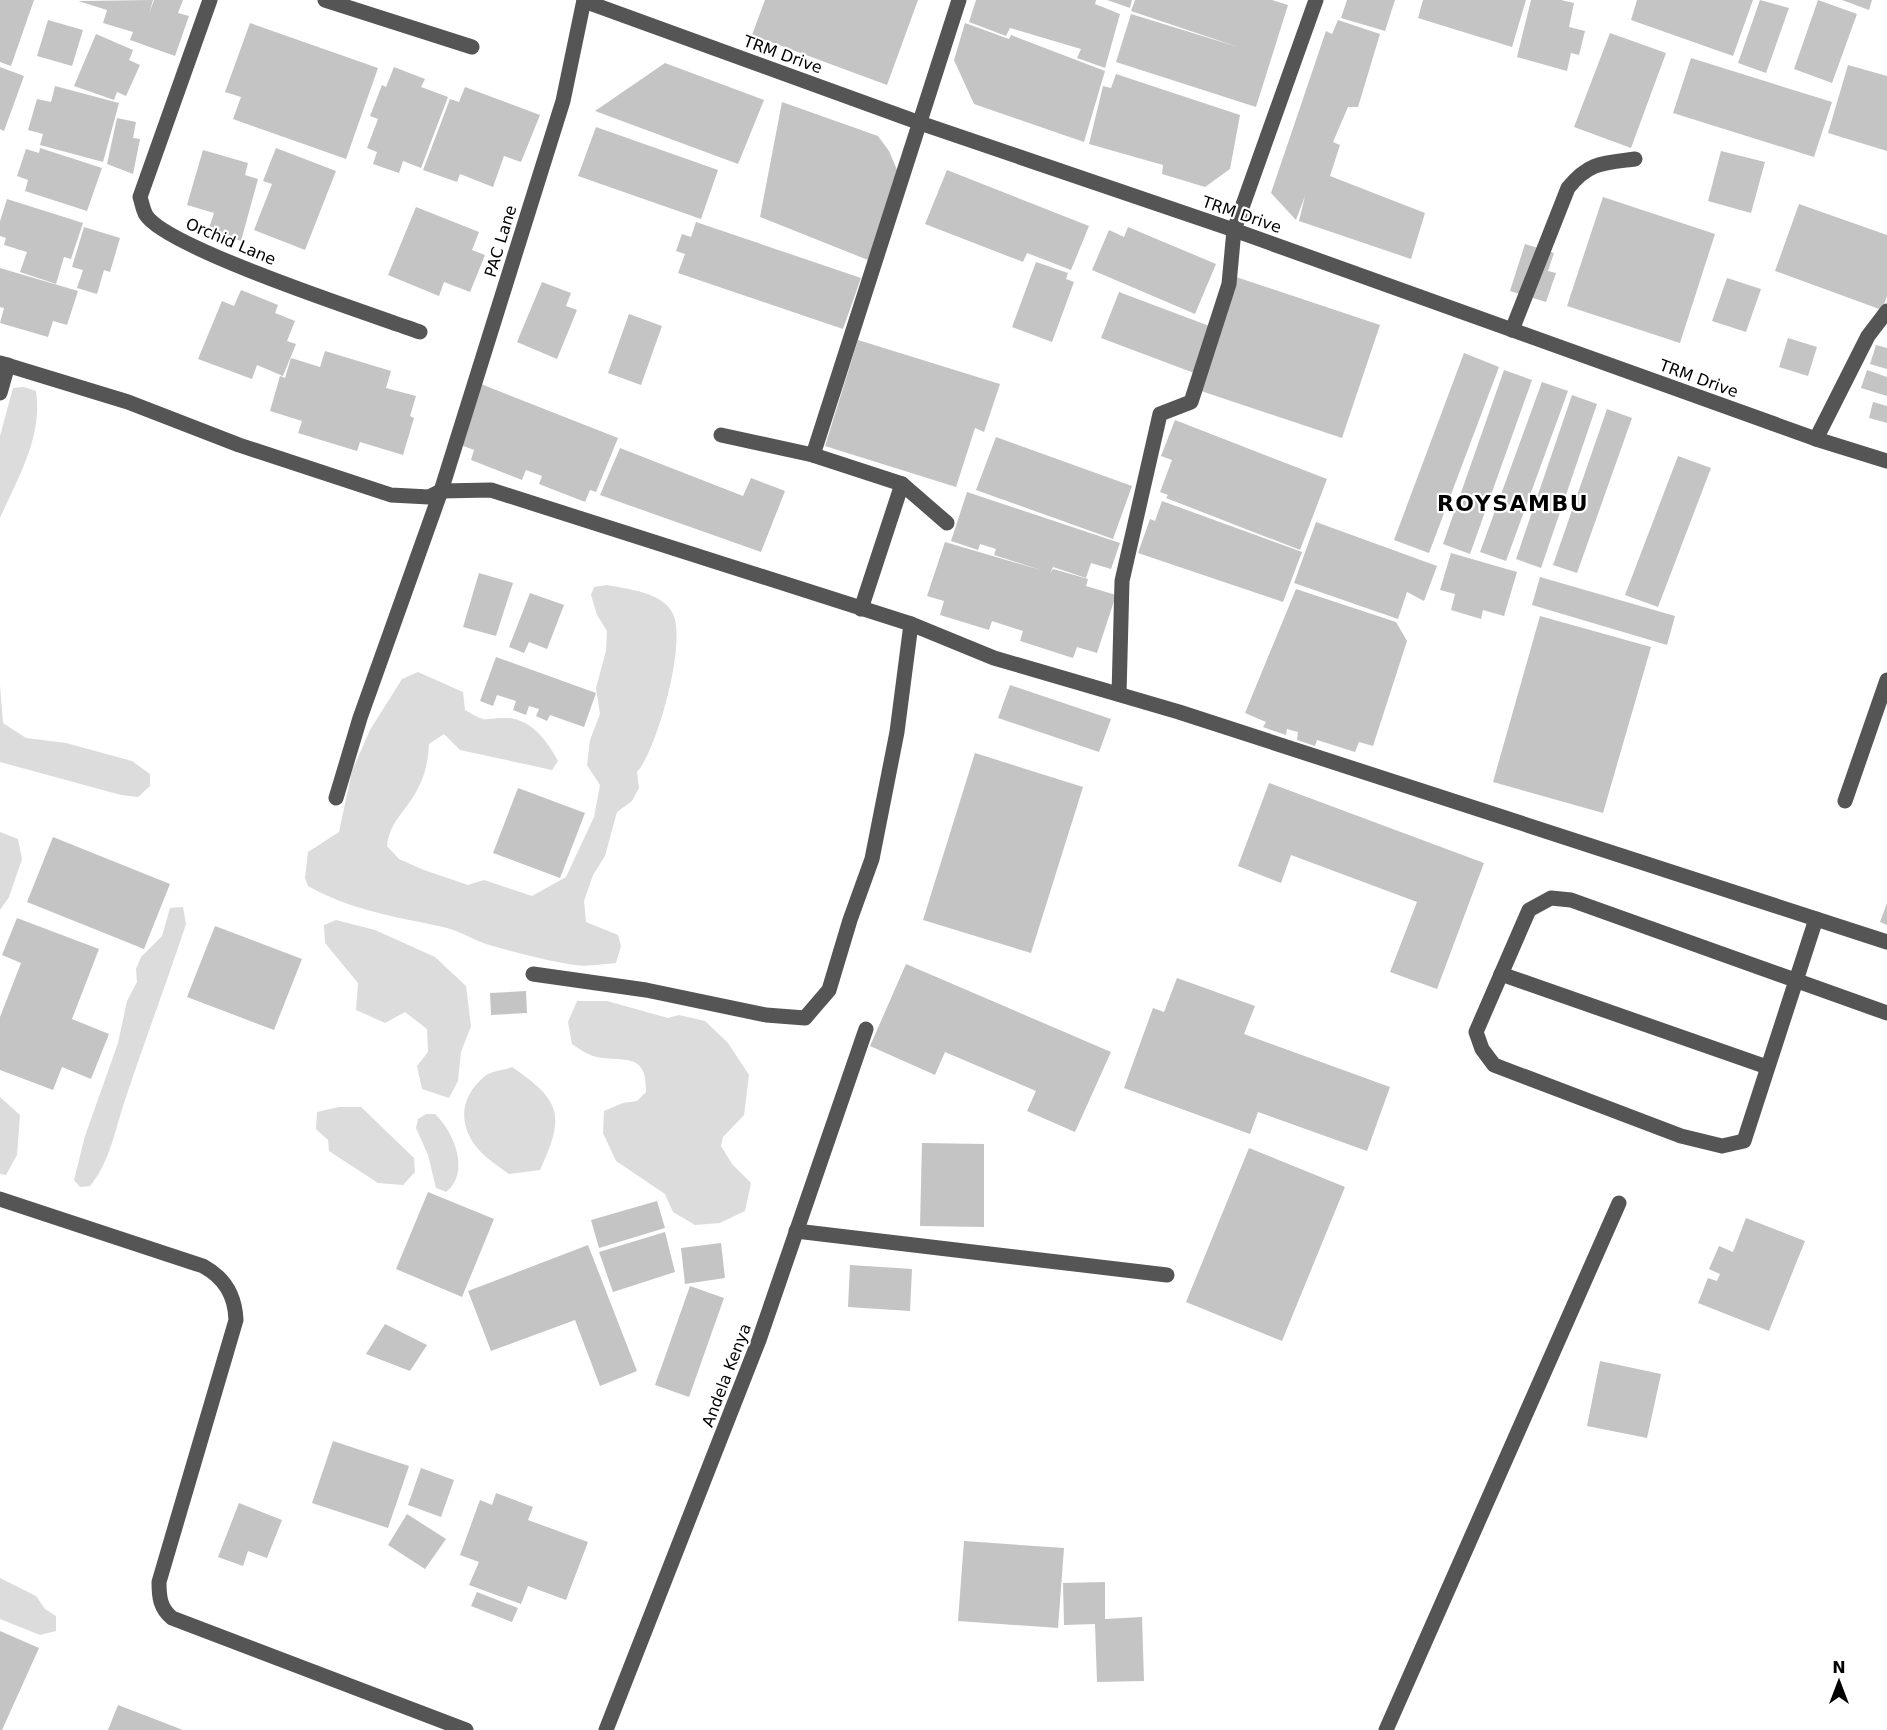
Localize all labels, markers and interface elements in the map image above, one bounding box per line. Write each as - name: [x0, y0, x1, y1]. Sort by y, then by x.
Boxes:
- street label: TRM Drive: [740, 31, 825, 77]
- street label: TRM Drive: [1199, 192, 1284, 237]
- street label: PAC Lane: [481, 203, 520, 279]
- street label: Orchid Lane: [183, 214, 279, 269]
- street label: TRM Drive: [1656, 355, 1741, 401]
- district label: ROYSAMBU: [1437, 491, 1589, 516]
- street label: Andela Kenya: [698, 1321, 755, 1430]
- north arrow: [1809, 1652, 1869, 1712]
- text: N: [1832, 1658, 1846, 1677]

